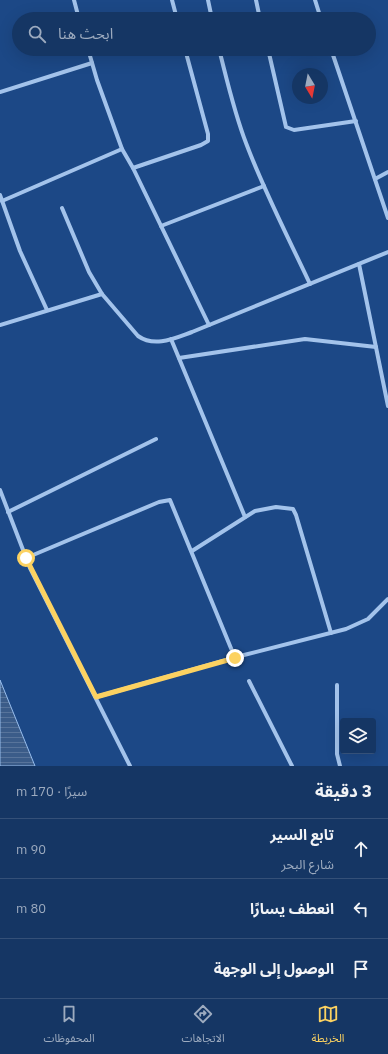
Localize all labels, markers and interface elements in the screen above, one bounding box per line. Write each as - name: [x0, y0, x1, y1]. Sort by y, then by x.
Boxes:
- search box: [12, 12, 376, 56]
- icon: search: [26, 23, 48, 45]
- text: ابحث هنا: [58, 24, 113, 43]
- north arrow: [292, 68, 328, 104]
- route start: [17, 549, 35, 567]
- route end: [226, 649, 244, 667]
- map controls: [340, 718, 376, 754]
- button: layers: [340, 718, 376, 754]
- text: 3 دقيقة: [315, 780, 372, 802]
- text: سيرًا · 170 m: [16, 783, 87, 800]
- text: تابع السير: [270, 825, 334, 844]
- icon: ahead: [350, 838, 372, 860]
- text: 90 m: [16, 841, 46, 858]
- text: شارع البحر: [281, 856, 334, 873]
- icon: left: [350, 898, 372, 920]
- text: انعطف يسارًا: [250, 899, 334, 918]
- text: 80 m: [16, 900, 46, 917]
- icon: arrive: [350, 958, 372, 980]
- text: الوصول إلى الوجهة: [214, 959, 334, 978]
- tab: المحفوظات: [44, 1003, 95, 1050]
- tab: الاتجاهات: [182, 1003, 225, 1050]
- tab: الخريطة: [312, 1003, 345, 1050]

